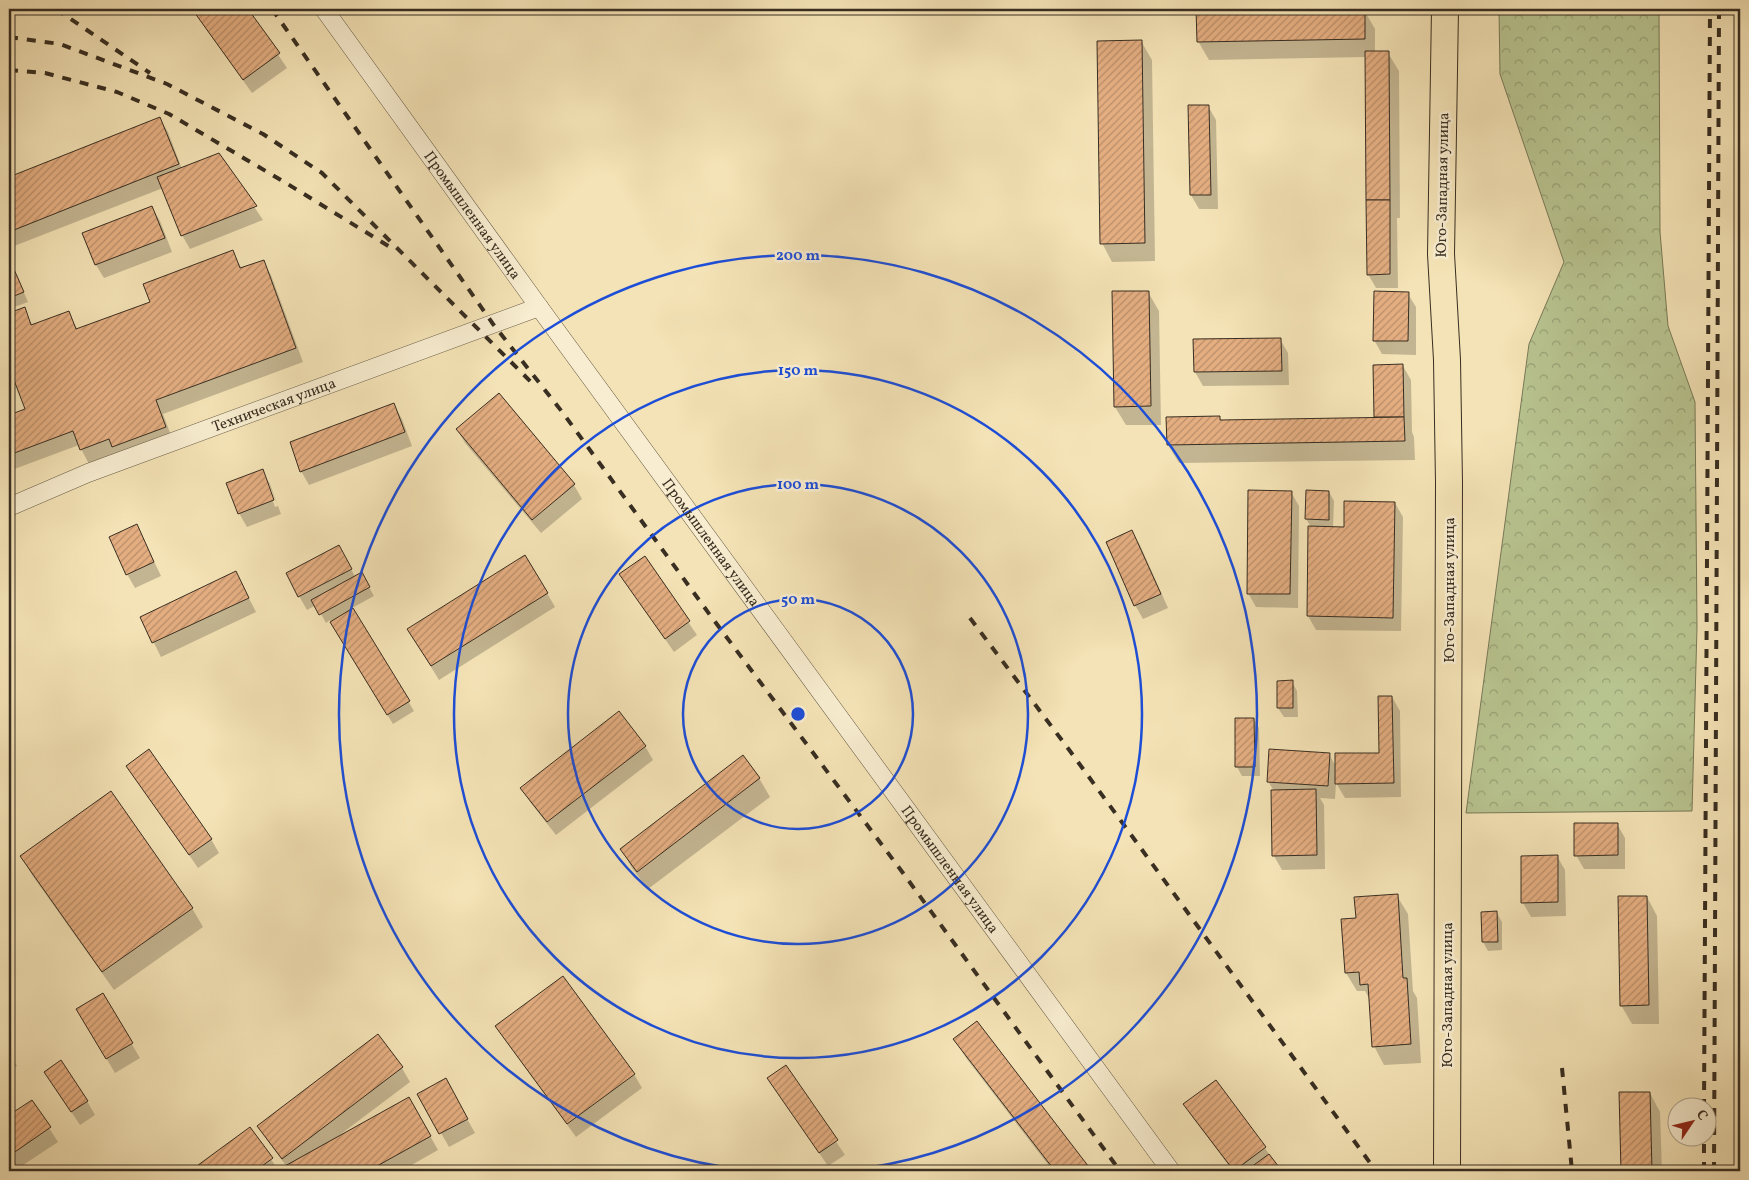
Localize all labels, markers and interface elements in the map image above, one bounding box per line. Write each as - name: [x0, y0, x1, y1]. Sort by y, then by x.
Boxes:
- street label: Юго-Западная улица: [1432, 112, 1455, 258]
- street label: Промышленная улица: [418, 147, 525, 285]
- text: 200 m: [776, 246, 820, 267]
- text: 150 m: [778, 361, 818, 382]
- street label: Техническая улица: [209, 374, 339, 438]
- street label: Промышленная улица: [656, 475, 764, 612]
- text: 100 m: [777, 475, 820, 496]
- street label: Юго-Западная улица: [1440, 517, 1461, 663]
- text: 50 m: [781, 590, 815, 611]
- centre of rings: [789, 705, 807, 723]
- street label: Промышленная улица: [895, 802, 1003, 938]
- street label: Юго-Западная улица: [1438, 922, 1459, 1068]
- north arrow: [1666, 1098, 1716, 1148]
- text: С: [1691, 1106, 1712, 1125]

